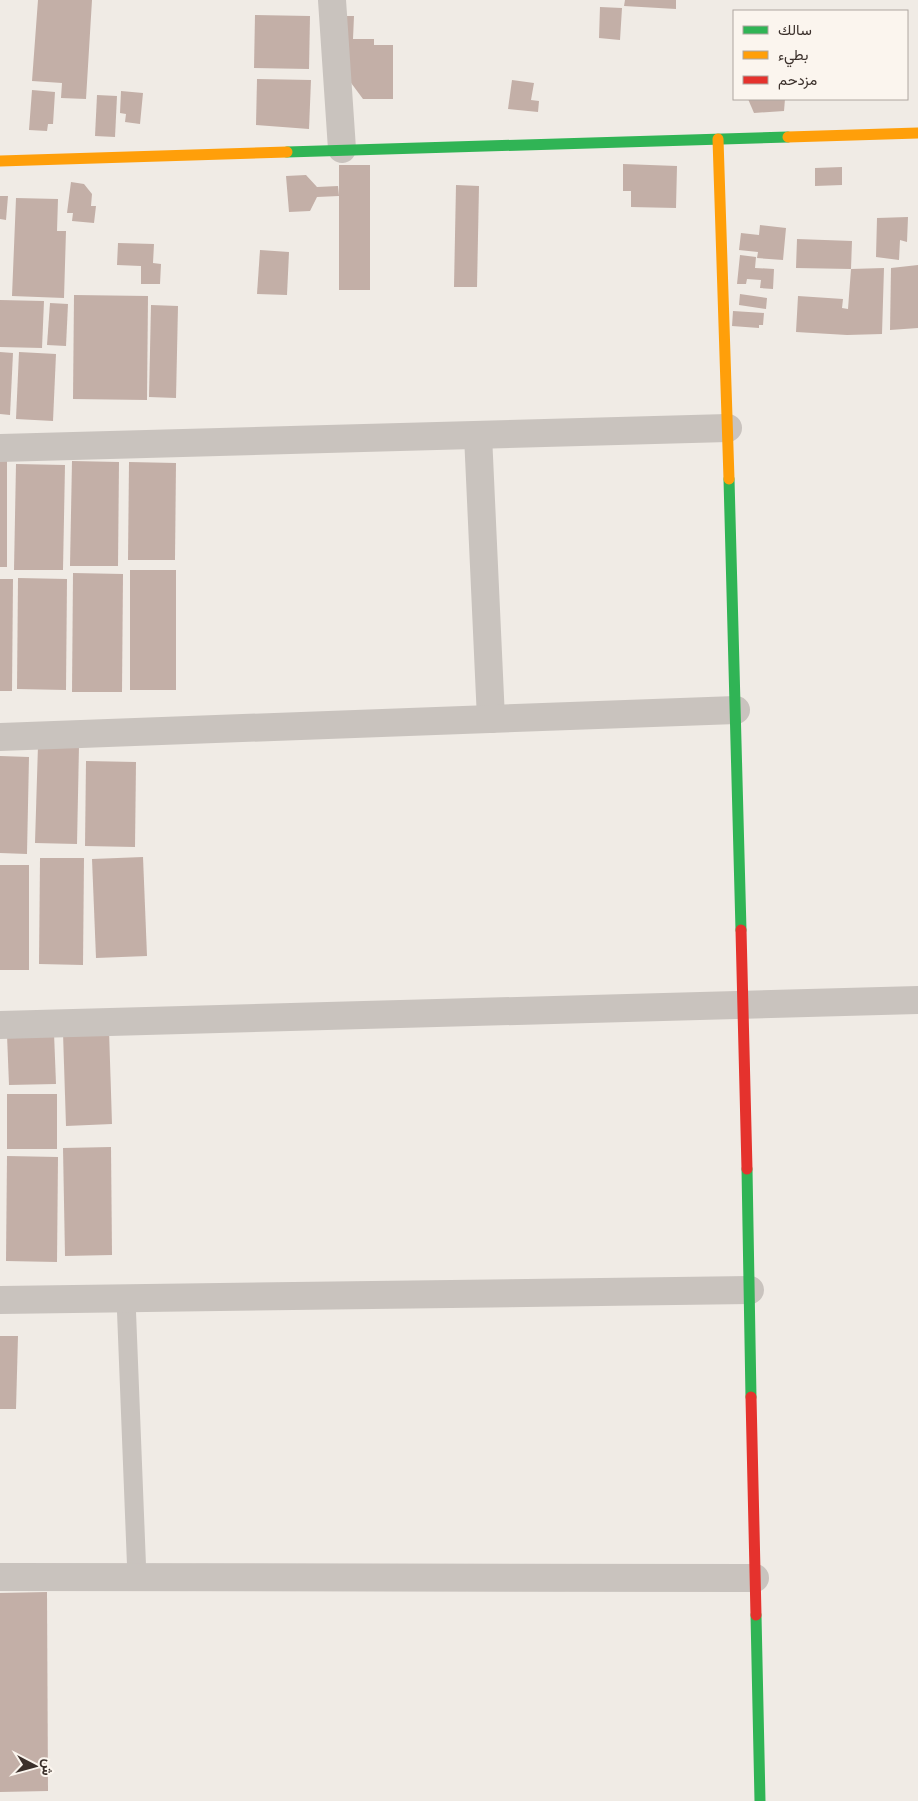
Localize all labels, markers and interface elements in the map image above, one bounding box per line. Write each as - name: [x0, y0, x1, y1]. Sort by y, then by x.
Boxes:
- legend: [733, 10, 908, 100]
- text: سالك: [778, 21, 812, 38]
- text: بطيء: [778, 46, 808, 68]
- text: مزدحم: [778, 71, 817, 90]
- north arrow: [10, 1741, 60, 1791]
- text: ش: [38, 1758, 57, 1777]

